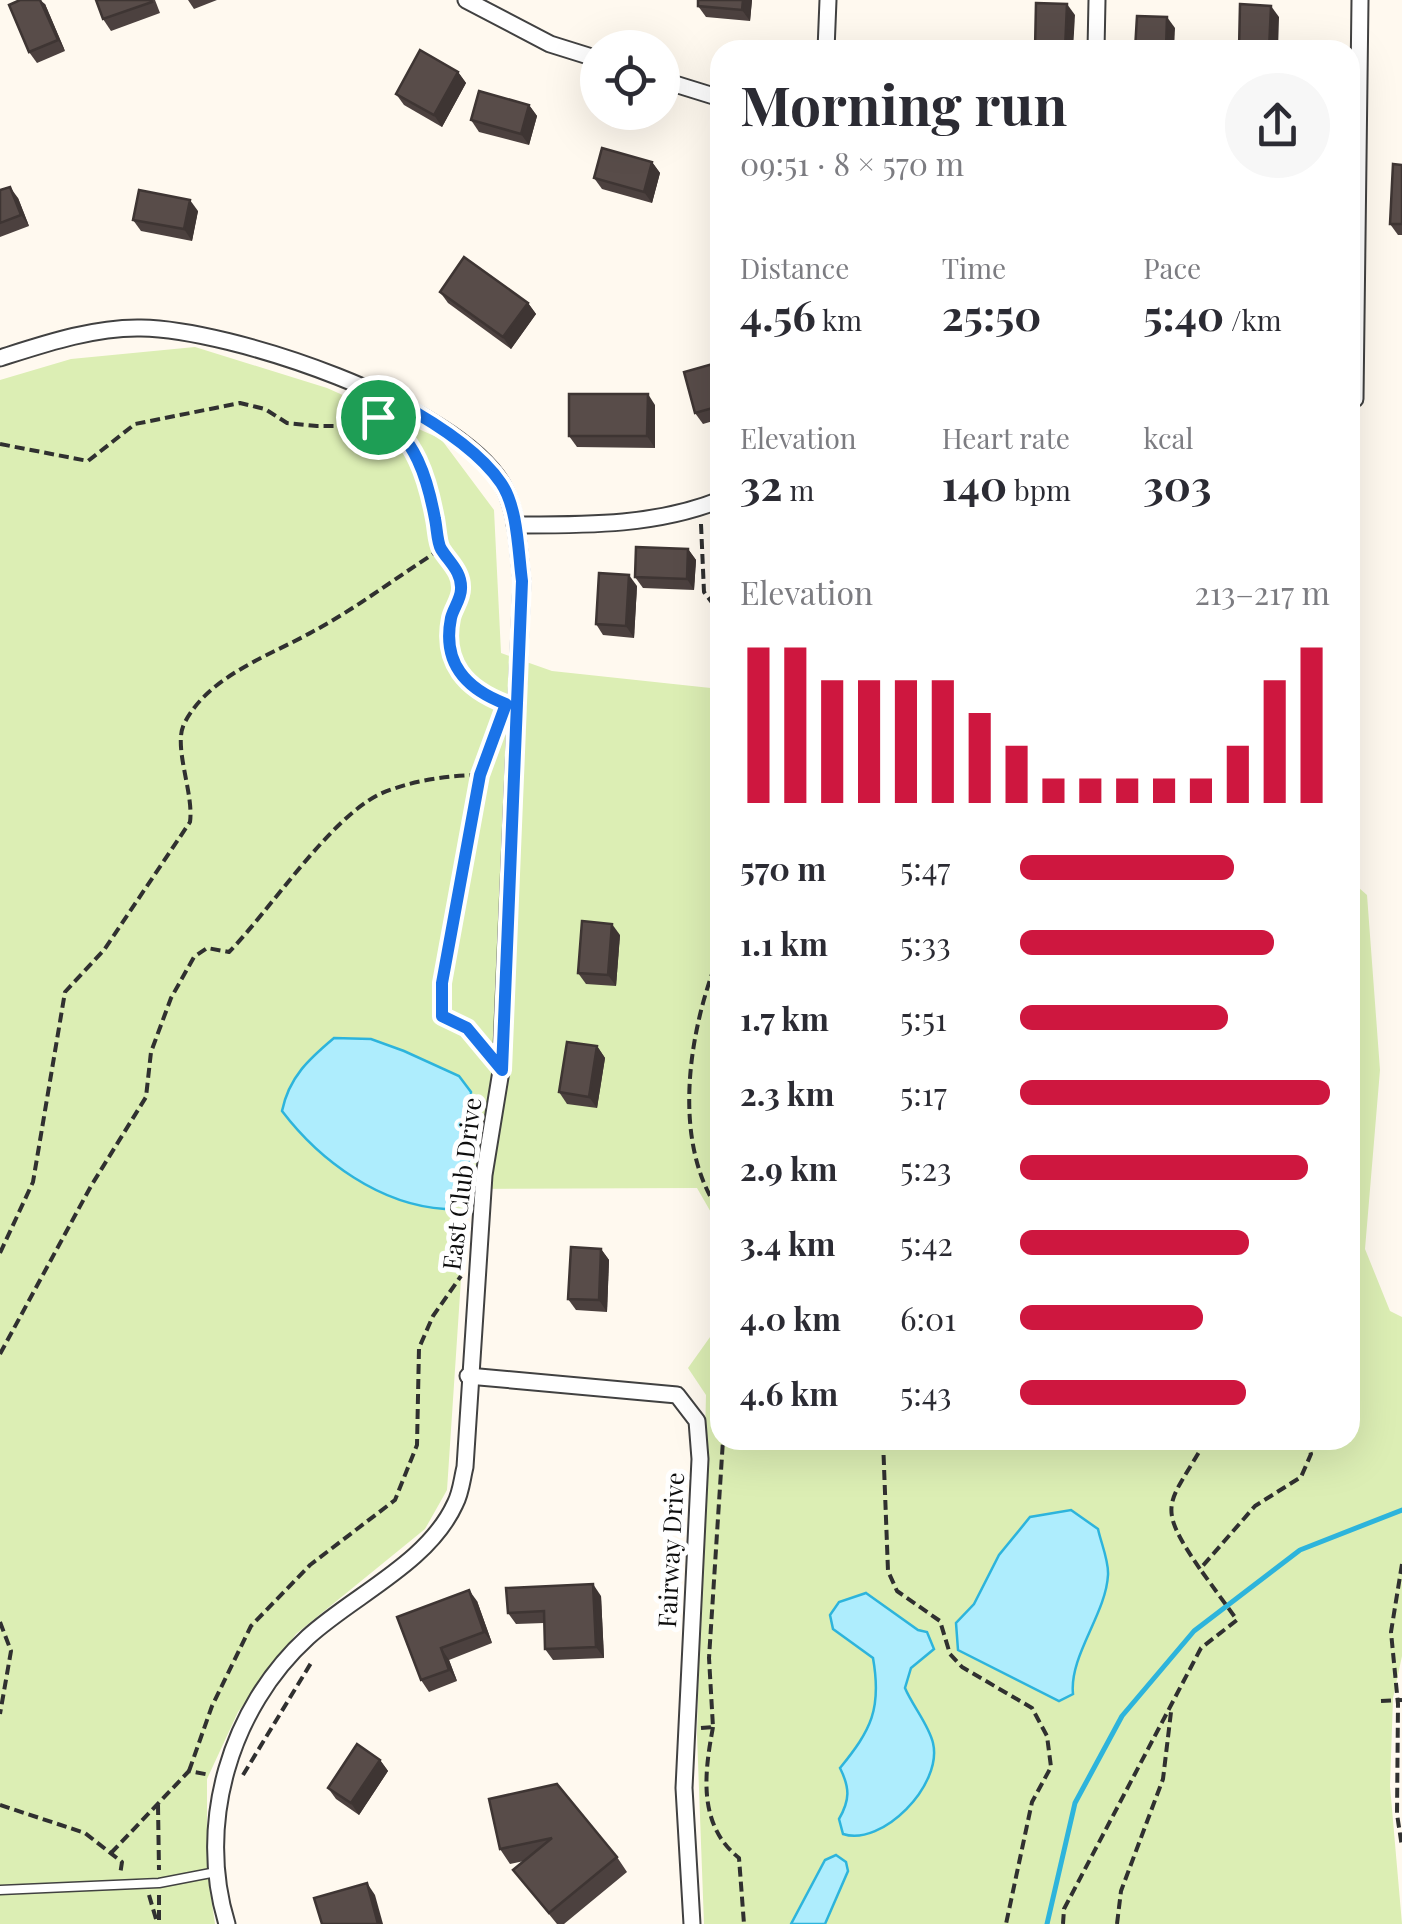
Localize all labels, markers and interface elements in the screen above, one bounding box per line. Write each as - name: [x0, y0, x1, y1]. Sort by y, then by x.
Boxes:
- map controls: [580, 30, 680, 130]
- button: locate: [580, 30, 680, 130]
- text: Morning run: [740, 66, 1067, 140]
- button: share: [1225, 73, 1330, 178]
- text: 09:51 · 8 × 570 m: [740, 141, 964, 184]
- text: Distance: [740, 249, 849, 286]
- text: Time: [942, 249, 1006, 286]
- text: Pace: [1143, 249, 1201, 286]
- text: 4.56: [740, 286, 816, 342]
- text: 25:50: [942, 286, 1041, 342]
- text: 5:40: [1143, 286, 1224, 342]
- text: km: [816, 301, 862, 338]
- text: /km: [1224, 301, 1282, 338]
- pin: [336, 375, 421, 460]
- icon: arrive: [351, 390, 406, 445]
- text: Elevation: [740, 419, 856, 456]
- text: Heart rate: [942, 419, 1070, 456]
- text: kcal: [1143, 419, 1194, 456]
- text: 32: [740, 456, 782, 512]
- text: 140: [942, 456, 1007, 512]
- text: 303: [1143, 456, 1211, 512]
- text: m: [782, 471, 814, 508]
- text: bpm: [1007, 471, 1071, 508]
- text: Elevation: [740, 570, 873, 613]
- text: 213–217 m: [1194, 570, 1330, 613]
- text: 570 m: [740, 846, 826, 889]
- text: 5:47: [900, 846, 950, 889]
- text: 1.1 km: [740, 921, 828, 964]
- text: 5:33: [900, 921, 951, 964]
- text: 1.7 km: [740, 996, 829, 1039]
- text: 5:51: [900, 996, 947, 1039]
- text: 2.3 km: [740, 1071, 835, 1114]
- text: 5:17: [900, 1071, 947, 1114]
- street label: East Club Drive: [434, 1096, 487, 1272]
- text: 2.9 km: [740, 1146, 838, 1189]
- text: 5:23: [900, 1146, 952, 1189]
- text: 3.4 km: [740, 1221, 836, 1264]
- text: 5:42: [900, 1221, 953, 1264]
- text: 4.0 km: [740, 1296, 841, 1339]
- text: 6:01: [900, 1296, 956, 1339]
- text: 4.6 km: [740, 1371, 838, 1414]
- text: 5:43: [900, 1371, 951, 1414]
- street label: Fairway Drive: [649, 1471, 690, 1628]

